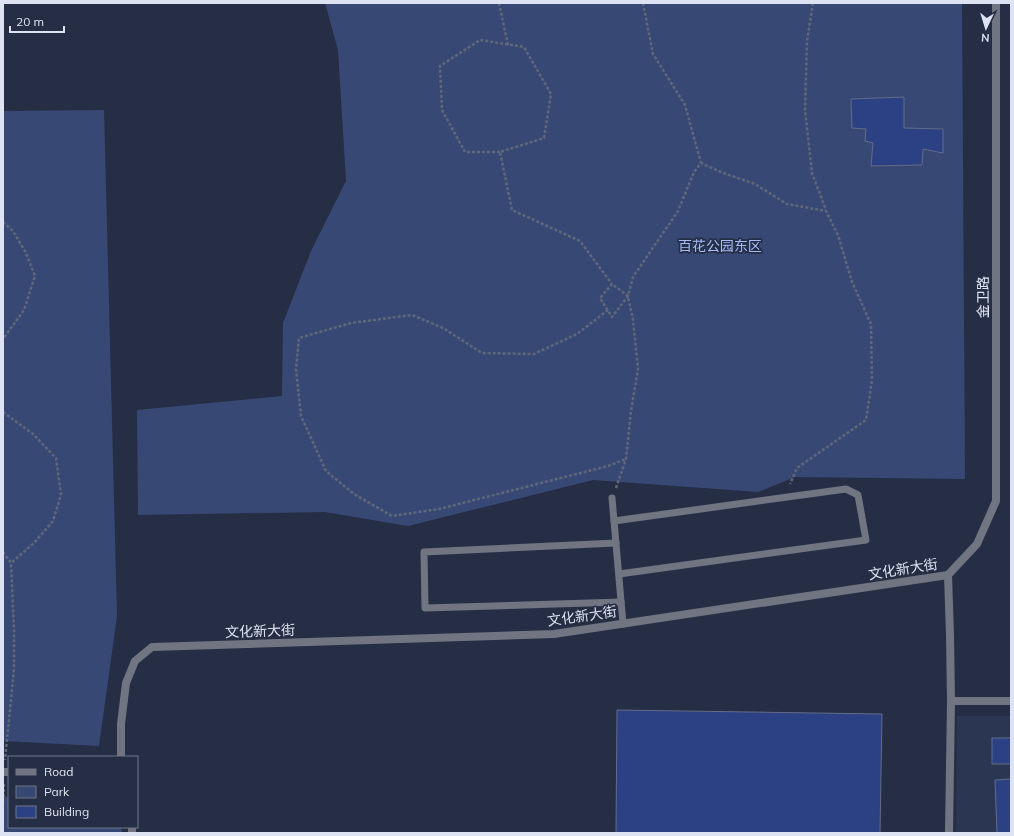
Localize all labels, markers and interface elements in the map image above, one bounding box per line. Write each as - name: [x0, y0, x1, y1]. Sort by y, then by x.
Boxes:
- scale bar: [10, 8, 64, 34]
- north arrow: [966, 8, 1006, 48]
- text: 20 m: [16, 14, 44, 29]
- text: N: [981, 31, 990, 45]
- park label: 百花公园东区: [678, 237, 762, 255]
- street label: 金卫路: [974, 276, 992, 318]
- street label: 文化新大街: [867, 555, 939, 583]
- street label: 文化新大街: [546, 602, 618, 630]
- street label: 文化新大街: [225, 621, 295, 641]
- legend: [8, 756, 138, 828]
- text: Road: [44, 764, 73, 779]
- text: Park: [44, 784, 70, 799]
- text: Building: [44, 804, 89, 819]

